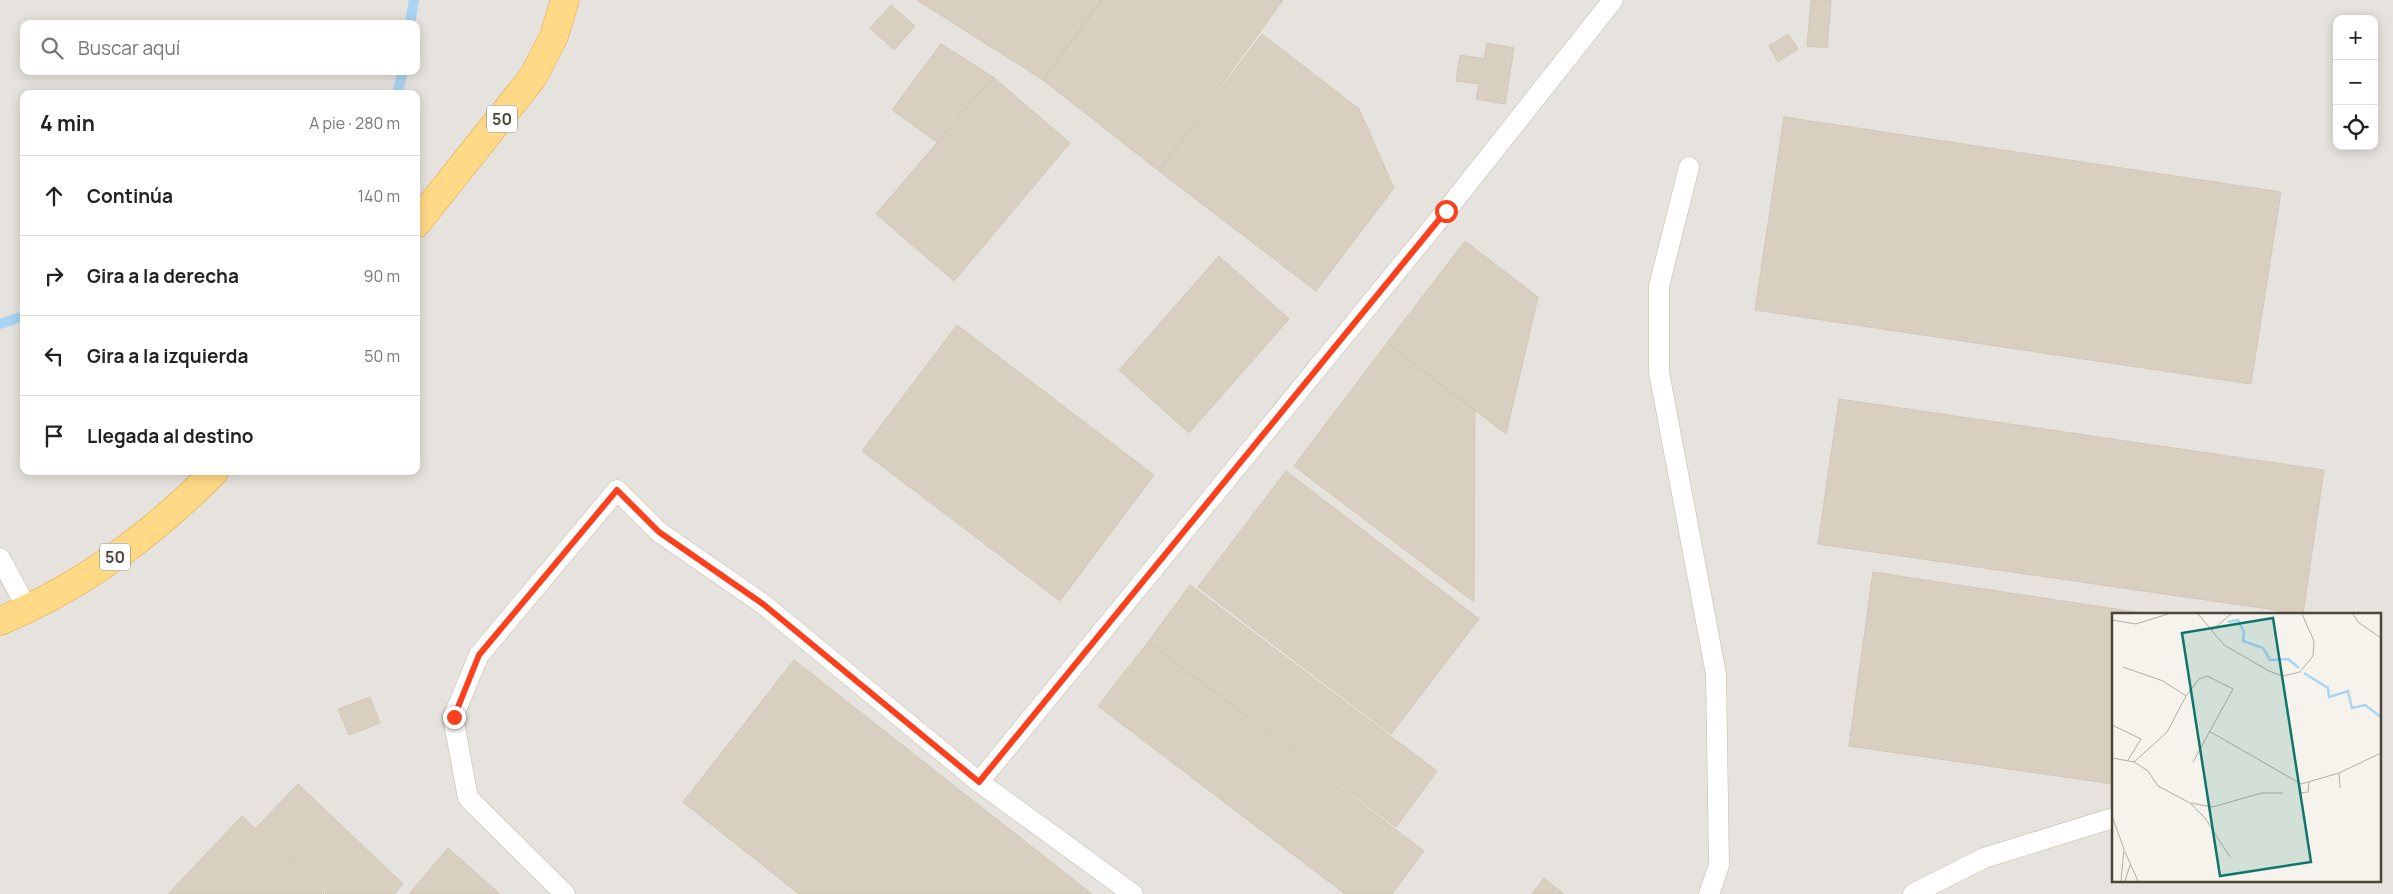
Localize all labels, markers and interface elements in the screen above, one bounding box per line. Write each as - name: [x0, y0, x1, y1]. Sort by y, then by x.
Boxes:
- map controls: [2333, 15, 2378, 150]
- button: +: [2333, 15, 2378, 60]
- search box: [20, 20, 420, 75]
- icon: search: [38, 34, 66, 62]
- text: Buscar aquí: [78, 35, 180, 61]
- button: −: [2333, 60, 2378, 105]
- button: locate: [2333, 105, 2378, 150]
- road number: 50: [487, 106, 517, 132]
- text: 4 min: [40, 109, 95, 137]
- text: A pie · 280 m: [309, 112, 400, 134]
- icon: ahead: [40, 182, 68, 210]
- text: Continúa: [87, 183, 173, 209]
- text: 140 m: [358, 185, 400, 207]
- route start: [1435, 200, 1458, 223]
- icon: right: [40, 262, 68, 290]
- text: Gira a la derecha: [87, 263, 239, 289]
- text: 90 m: [364, 265, 400, 287]
- icon: left: [40, 342, 68, 370]
- text: Gira a la izquierda: [87, 343, 248, 369]
- text: 50 m: [364, 345, 400, 367]
- icon: arrive: [40, 422, 68, 450]
- text: Llegada al destino: [87, 423, 254, 449]
- road number: 50: [100, 544, 130, 570]
- inset map: [2112, 613, 2380, 882]
- route end: [443, 706, 466, 729]

